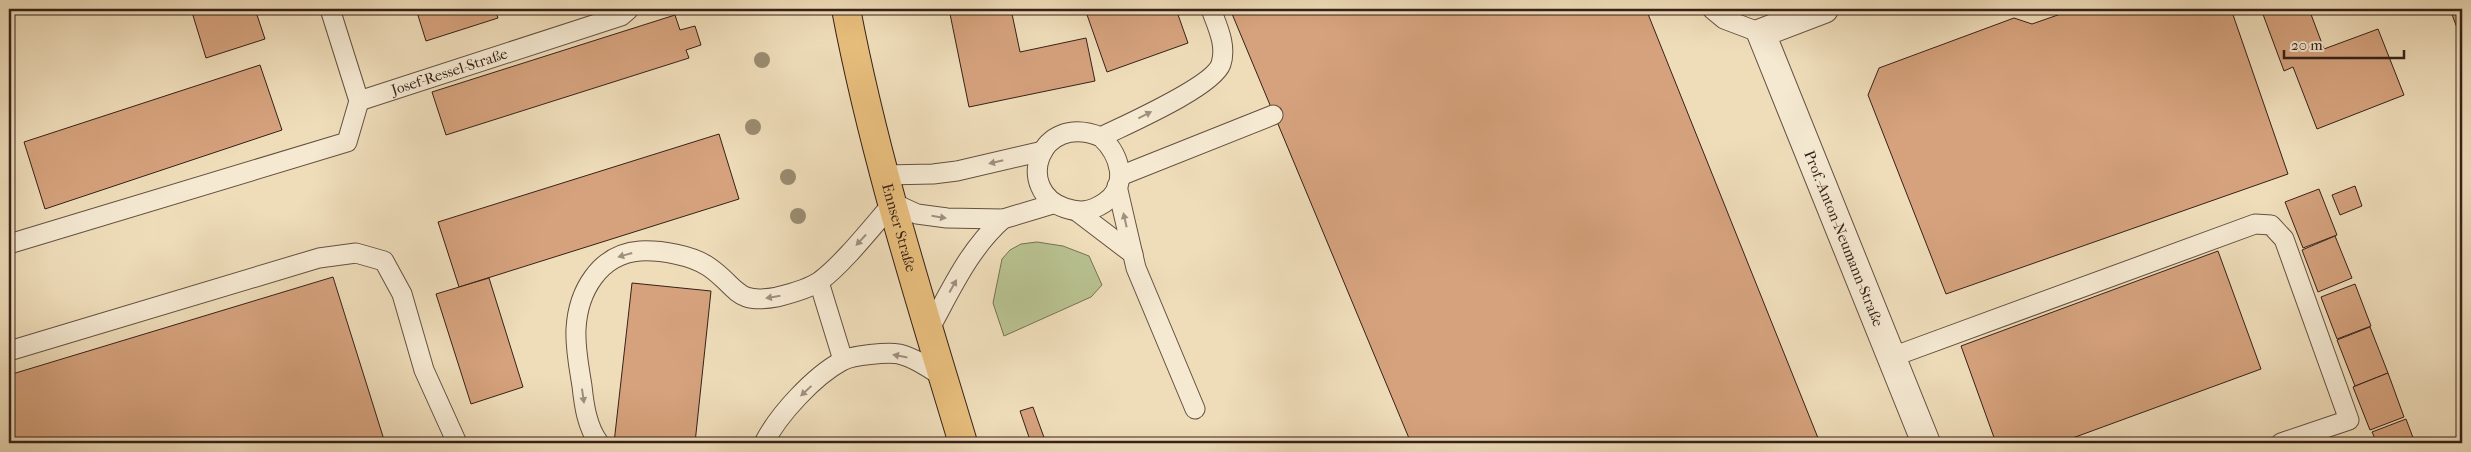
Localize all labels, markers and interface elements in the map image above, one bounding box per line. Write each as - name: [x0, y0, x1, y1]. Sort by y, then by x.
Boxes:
- scale bar: [2284, 28, 2404, 60]
- text: 20 m: [2291, 36, 2323, 54]
- street label: Josef-Ressel-Straße: [388, 44, 510, 99]
- one-way arrow: [1138, 111, 1152, 119]
- street label: Prof.-Anton-Neumann-Straße: [1800, 148, 1887, 330]
- one-way arrow: [988, 158, 1003, 166]
- street label: Ennser Straße: [878, 181, 920, 275]
- one-way arrow: [931, 213, 947, 221]
- one-way arrow: [1121, 213, 1129, 228]
- one-way arrow: [855, 234, 866, 246]
- one-way arrow: [618, 251, 633, 259]
- one-way arrow: [949, 278, 957, 293]
- one-way arrow: [765, 293, 781, 301]
- one-way arrow: [891, 351, 907, 359]
- one-way arrow: [800, 385, 812, 397]
- one-way arrow: [579, 388, 587, 404]

